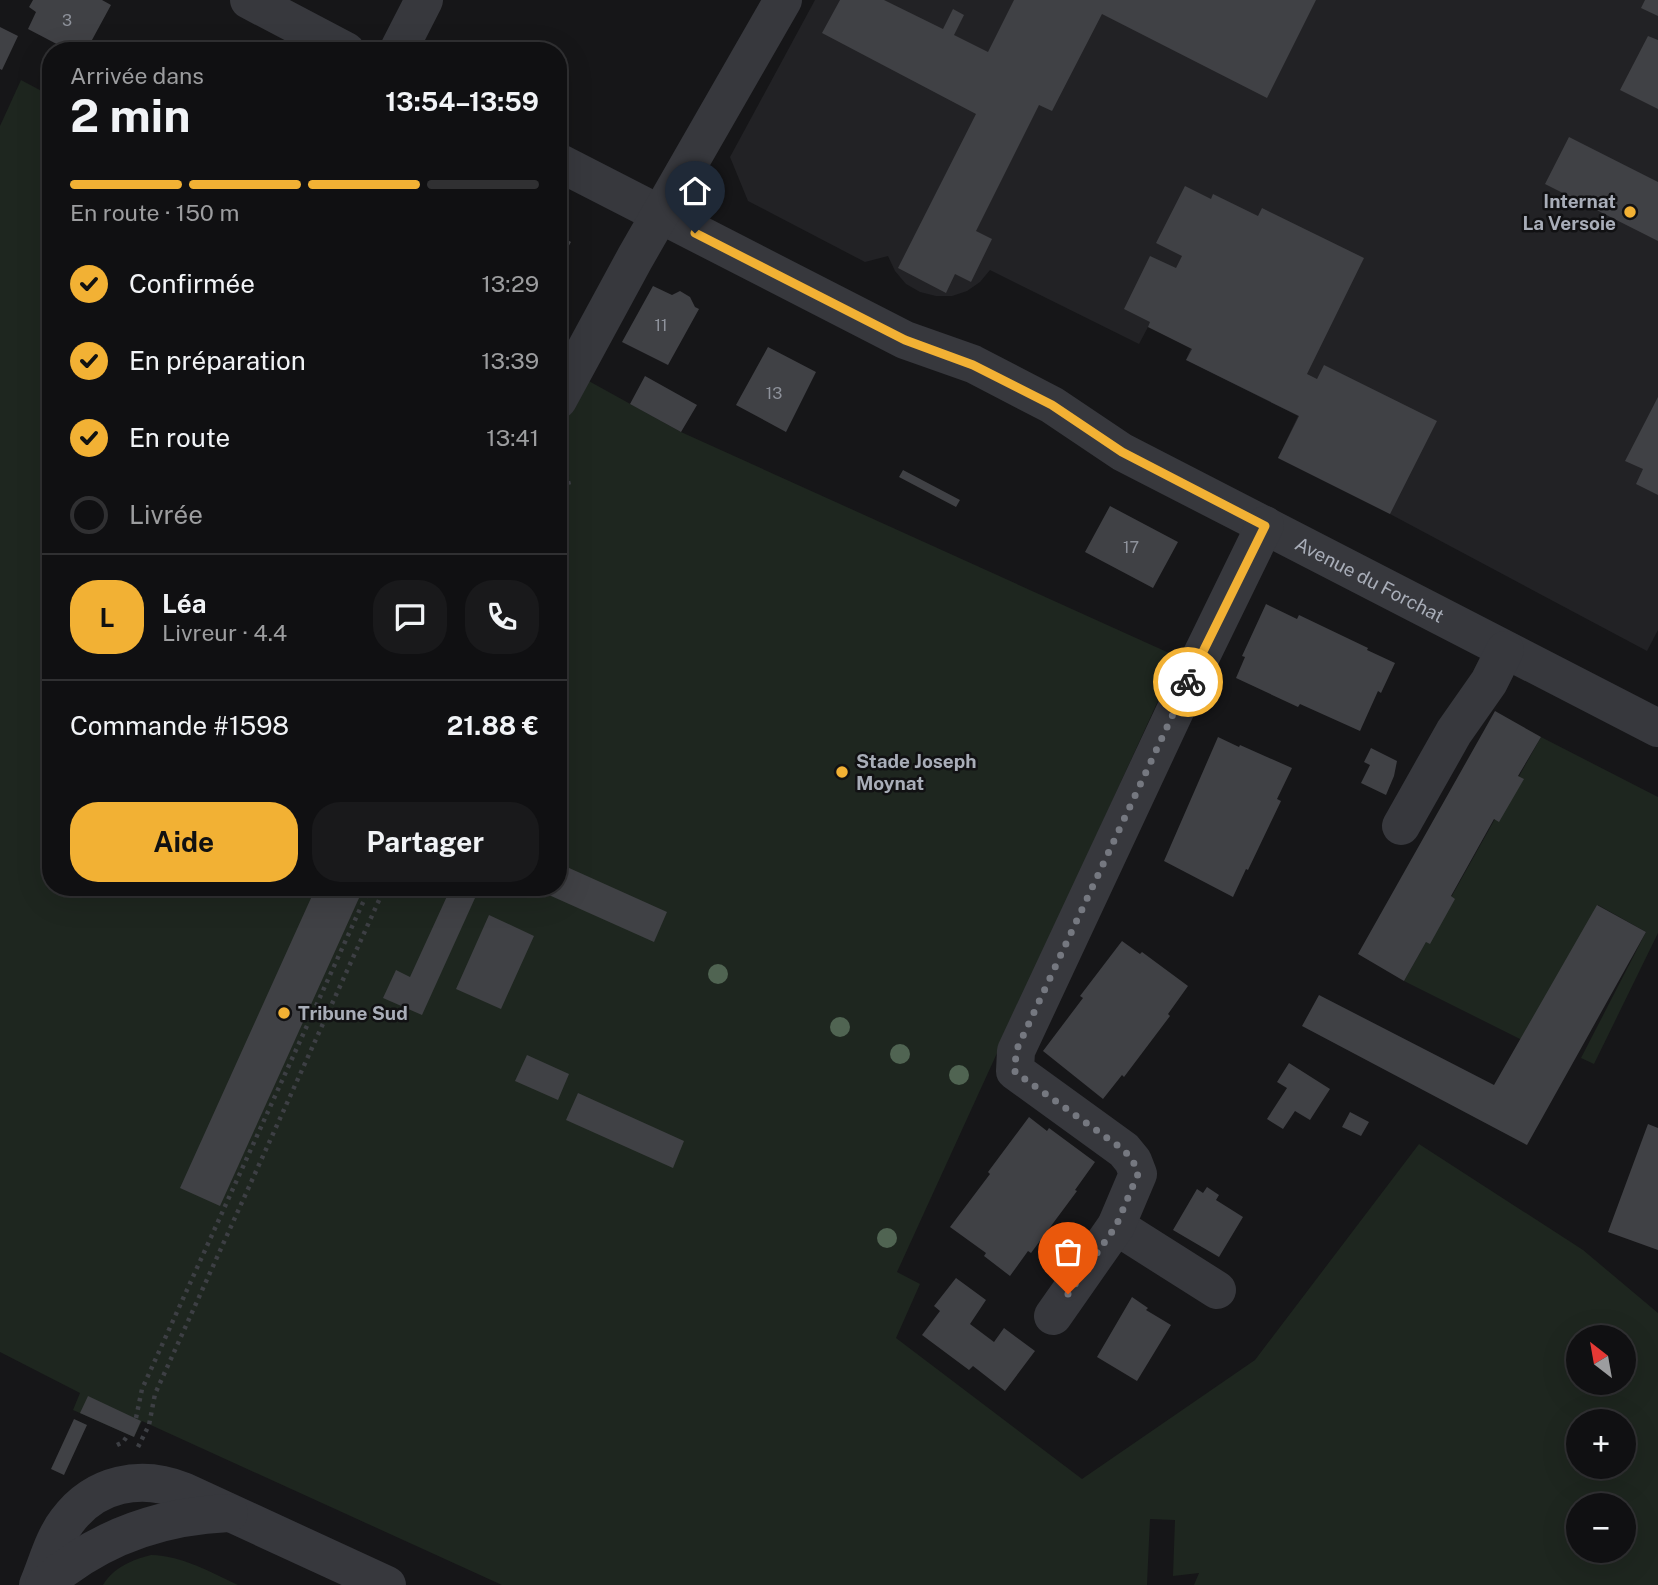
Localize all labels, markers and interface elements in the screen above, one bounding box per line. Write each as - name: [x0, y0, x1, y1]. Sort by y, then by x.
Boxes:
- house number: 3: [62, 11, 72, 30]
- text: Arrivée dans: [70, 62, 204, 89]
- text: 13:54–13:59: [385, 86, 539, 117]
- text: 2 min: [70, 88, 190, 142]
- pin: [665, 161, 725, 233]
- icon: home: [676, 172, 714, 210]
- place label: Internat La Versoie: [1522, 190, 1616, 234]
- text: En route · 150 m: [70, 199, 239, 226]
- marker: Internat La Versoie: [1622, 204, 1638, 220]
- icon: check: [70, 265, 108, 303]
- text: Confirmée: [129, 268, 255, 299]
- text: 13:29: [481, 270, 539, 297]
- house number: 11: [654, 316, 668, 335]
- icon: check: [70, 342, 108, 380]
- text: En préparation: [129, 345, 306, 376]
- text: 13:39: [481, 347, 539, 374]
- house number: 13: [766, 384, 782, 403]
- icon: check: [70, 419, 108, 457]
- text: En route: [129, 422, 230, 453]
- text: 13:41: [486, 424, 539, 451]
- text: Livrée: [129, 499, 203, 530]
- street label: Avenue du Forchat: [1292, 532, 1448, 627]
- house number: 17: [1123, 538, 1139, 557]
- button: chat: [373, 580, 447, 654]
- button: phone: [465, 580, 539, 654]
- text: Léa: [162, 588, 206, 619]
- text: L: [99, 602, 115, 633]
- text: Livreur · 4.4: [162, 619, 287, 646]
- courier: [1153, 647, 1223, 717]
- icon: bike: [1169, 663, 1207, 701]
- text: Commande #1598: [70, 710, 289, 741]
- text: 21.88 €: [447, 710, 539, 741]
- place label: Stade Joseph Moynat: [856, 750, 977, 794]
- marker: Stade Joseph Moynat: [834, 764, 850, 780]
- button: Aide: [70, 802, 298, 882]
- button: Partager: [312, 802, 539, 882]
- place label: Tribune Sud: [298, 1002, 408, 1024]
- marker: Tribune Sud: [276, 1005, 292, 1021]
- pin: [1038, 1222, 1098, 1294]
- icon: bag: [1049, 1233, 1087, 1271]
- north arrow: [1566, 1325, 1636, 1395]
- map controls: [1566, 1325, 1636, 1563]
- button: +: [1566, 1409, 1636, 1479]
- button: −: [1566, 1493, 1636, 1563]

